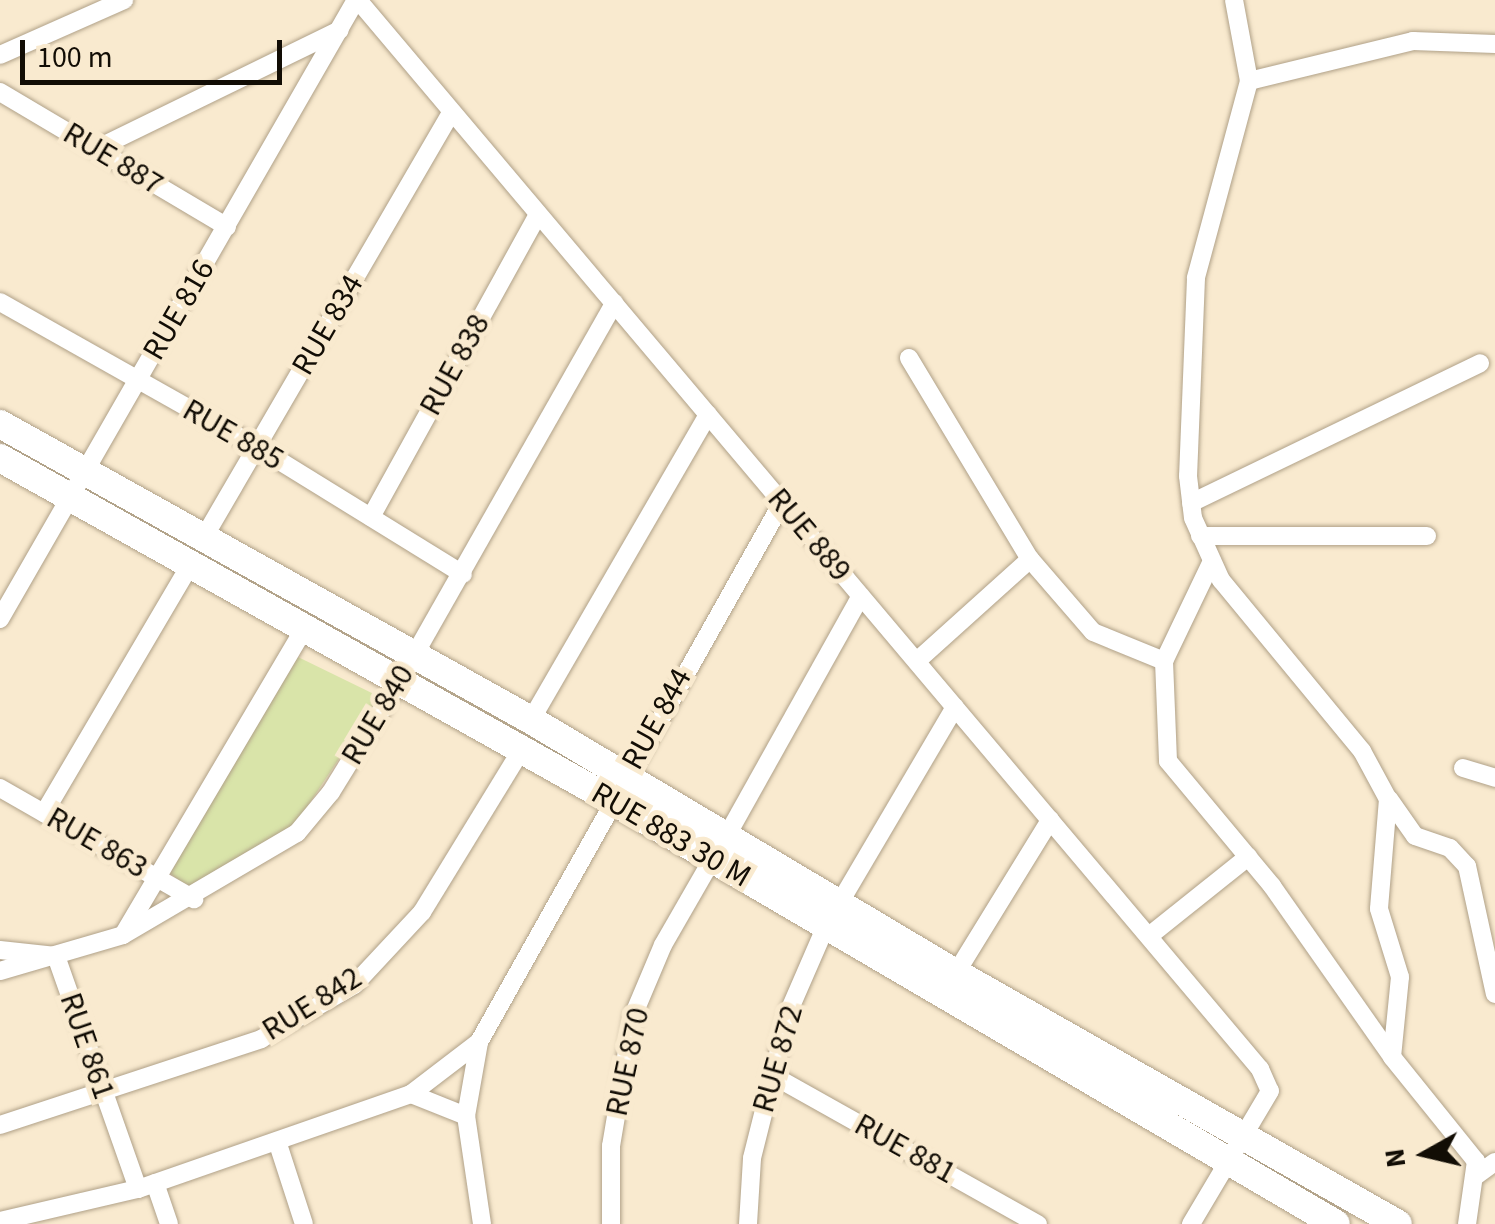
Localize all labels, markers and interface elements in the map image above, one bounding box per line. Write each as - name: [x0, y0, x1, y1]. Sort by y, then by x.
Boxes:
- scale bar: [25, 20, 288, 82]
- text: 100 m: [37, 36, 113, 79]
- street label: RUE 887: [56, 114, 170, 204]
- street label: RUE 816: [135, 253, 223, 367]
- street label: RUE 834: [284, 268, 372, 382]
- street label: RUE 838: [412, 308, 498, 422]
- street label: RUE 885: [176, 391, 290, 479]
- street label: RUE 889: [759, 481, 859, 589]
- street label: RUE 840: [333, 658, 423, 772]
- street label: RUE 844: [614, 662, 700, 776]
- street label: RUE 883 30 M: [584, 774, 758, 896]
- street label: RUE 863: [40, 799, 154, 887]
- street label: RUE 842: [255, 959, 369, 1049]
- street label: RUE 861: [51, 988, 123, 1104]
- street label: RUE 872: [744, 1001, 812, 1117]
- street label: RUE 870: [598, 1004, 658, 1120]
- north arrow: [1375, 1104, 1475, 1204]
- street label: RUE 881: [848, 1106, 962, 1192]
- text: N: [1374, 1146, 1416, 1170]

